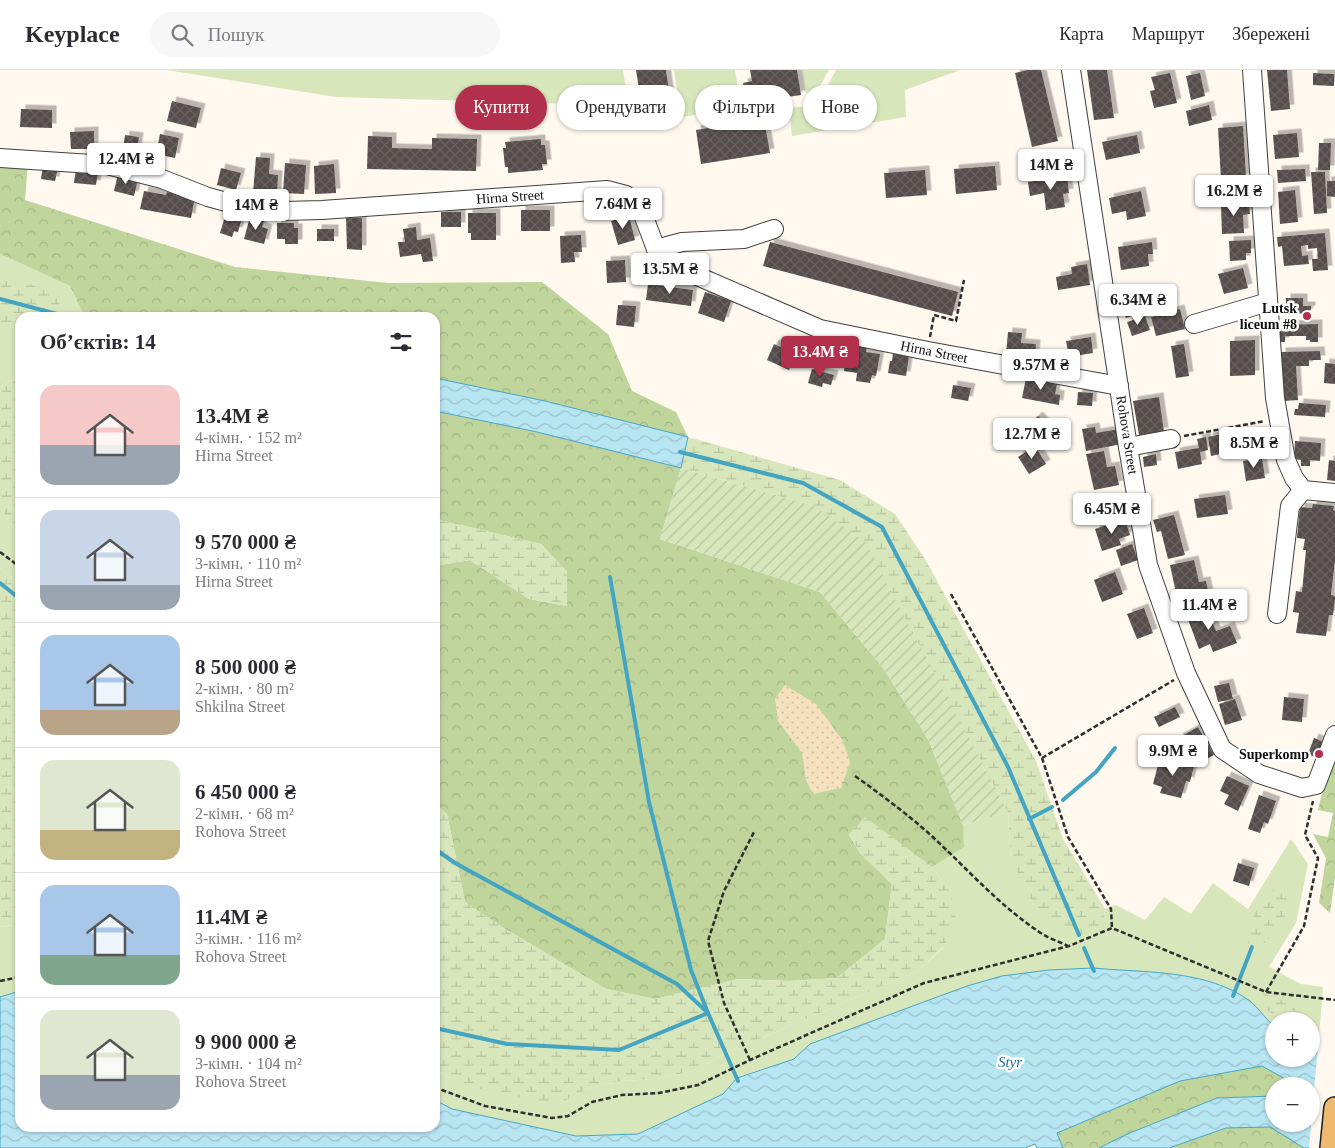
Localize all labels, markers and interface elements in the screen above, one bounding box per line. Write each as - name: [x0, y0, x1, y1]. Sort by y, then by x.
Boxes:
- search box: [150, 12, 500, 57]
- text: Keyplace: [25, 21, 120, 47]
- icon: search: [168, 21, 196, 49]
- text: Пошук: [208, 24, 264, 45]
- text: Карта: [1059, 24, 1104, 44]
- text: Маршрут: [1132, 24, 1204, 44]
- text: Збережені: [1232, 24, 1310, 44]
- chip: Купити: [455, 85, 547, 130]
- chip: Орендувати: [557, 85, 685, 130]
- chip: Фільтри: [695, 85, 793, 130]
- chip: Нове: [803, 85, 877, 130]
- pin: 12.4M ₴: [80, 142, 172, 185]
- pin: 14M ₴: [1016, 148, 1086, 191]
- text: 12.4M ₴: [98, 150, 154, 167]
- text: 14M ₴: [1029, 156, 1073, 173]
- pin: 16.2M ₴: [1188, 174, 1280, 217]
- text: 16.2M ₴: [1206, 182, 1262, 199]
- street label: Hirna Street: [476, 187, 545, 207]
- pin: 7.64M ₴: [577, 188, 669, 230]
- pin: 14M ₴: [221, 189, 291, 231]
- text: 7.64M ₴: [595, 195, 651, 212]
- text: 14M ₴: [234, 196, 278, 213]
- pin: 13.5M ₴: [624, 252, 716, 295]
- text: 13.5M ₴: [642, 260, 698, 277]
- pin: 6.34M ₴: [1092, 284, 1184, 326]
- text: 6.34M ₴: [1110, 291, 1166, 308]
- place label: Lutsk liceum #8: [1240, 301, 1297, 332]
- marker: Lutsk liceum #8: [1301, 310, 1313, 322]
- icon: filters: [387, 328, 415, 356]
- text: Об’єктів: 14: [40, 330, 156, 354]
- pin: 13.4M ₴: [774, 336, 866, 378]
- street label: Hirna Street: [899, 338, 969, 366]
- text: 13.4M ₴: [792, 343, 848, 360]
- pin: 9.57M ₴: [995, 348, 1087, 391]
- text: 9.57M ₴: [1013, 356, 1069, 373]
- street label: Rohova Street: [1113, 394, 1141, 476]
- text: 13.4M ₴: [195, 404, 269, 428]
- icon: home: [80, 405, 140, 465]
- pin: 12.7M ₴: [986, 418, 1078, 460]
- text: 12.7M ₴: [1004, 425, 1060, 442]
- pin: 8.5M ₴: [1213, 426, 1295, 469]
- text: 4-кімн. · 152 m²: [195, 429, 302, 446]
- text: 8.5M ₴: [1230, 434, 1278, 451]
- text: Hirna Street: [195, 447, 273, 464]
- pin: 6.45M ₴: [1066, 492, 1158, 535]
- text: 6.45M ₴: [1084, 500, 1140, 517]
- icon: home: [80, 530, 140, 590]
- text: 9 570 000 ₴: [195, 530, 296, 554]
- text: 3-кімн. · 110 m²: [195, 555, 301, 572]
- text: Hirna Street: [195, 573, 273, 590]
- pin: 11.4M ₴: [1163, 588, 1255, 631]
- text: 11.4M ₴: [1181, 596, 1237, 613]
- icon: home: [80, 655, 140, 715]
- text: 8 500 000 ₴: [195, 655, 296, 679]
- text: 2-кімн. · 80 m²: [195, 680, 294, 697]
- text: Shkilna Street: [195, 698, 285, 715]
- pin: 9.9M ₴: [1132, 734, 1214, 777]
- text: 9.9M ₴: [1149, 742, 1197, 759]
- place label: Superkomp: [1239, 747, 1309, 762]
- marker: Superkomp: [1313, 748, 1325, 760]
- icon: home: [80, 780, 140, 840]
- text: 6 450 000 ₴: [195, 780, 296, 804]
- text: 2-кімн. · 68 m²: [195, 805, 294, 822]
- text: Rohova Street: [195, 823, 286, 840]
- icon: home: [80, 905, 140, 965]
- text: 11.4M ₴: [195, 905, 267, 929]
- text: 3-кімн. · 116 m²: [195, 930, 301, 947]
- text: Rohova Street: [195, 948, 286, 965]
- map controls: [1265, 1012, 1320, 1132]
- button: +: [1265, 1012, 1320, 1067]
- icon: home: [80, 1030, 140, 1090]
- text: 9 900 000 ₴: [195, 1030, 296, 1054]
- water label: Styr: [998, 1054, 1022, 1070]
- text: 3-кімн. · 104 m²: [195, 1055, 302, 1072]
- text: Rohova Street: [195, 1073, 286, 1090]
- button: −: [1265, 1077, 1320, 1132]

